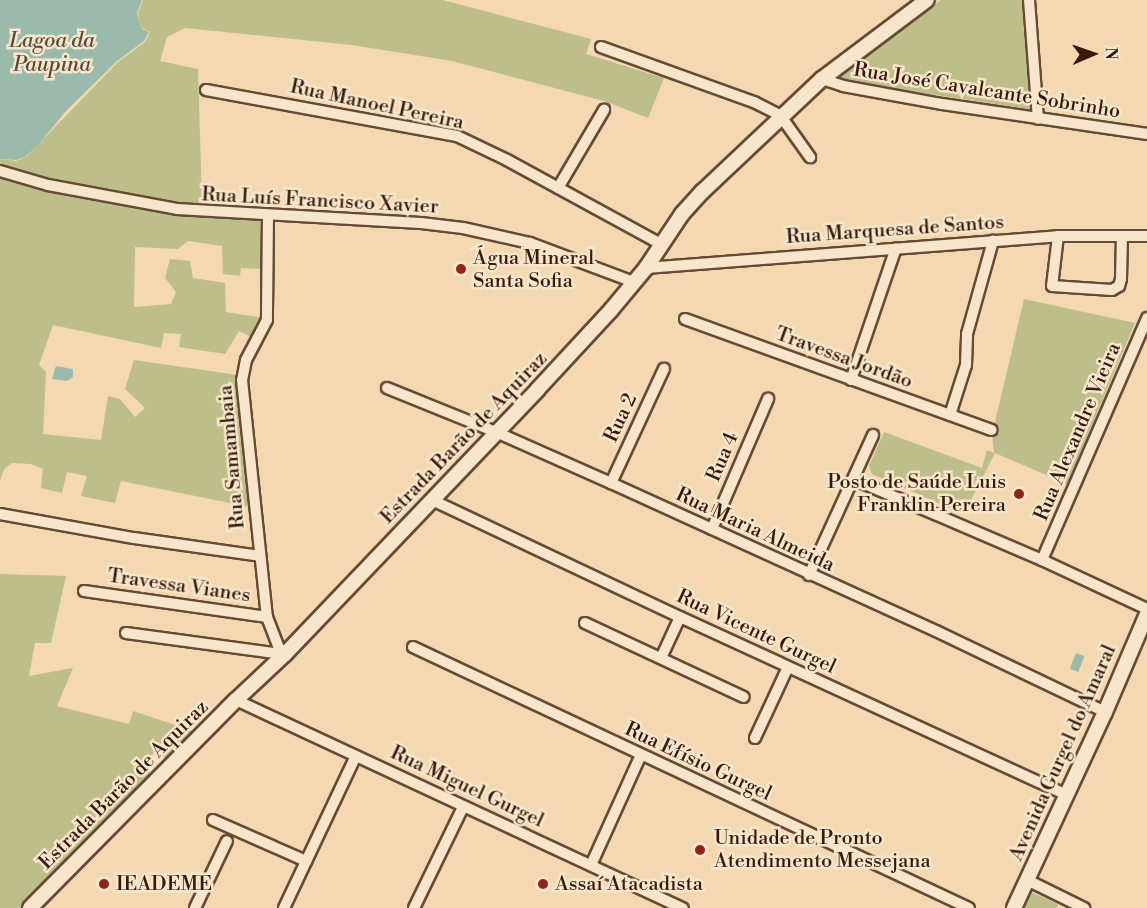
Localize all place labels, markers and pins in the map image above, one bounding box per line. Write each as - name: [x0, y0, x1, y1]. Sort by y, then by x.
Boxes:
- place label: Água Mineral Santa Sofia: [473, 246, 594, 293]
- marker: Água Mineral Santa Sofia: [454, 262, 468, 276]
- place label: Posto de Saúde Luis Franklin Pereira: [827, 470, 1006, 517]
- marker: Posto de Saúde Luis Franklin Pereira: [1010, 485, 1028, 503]
- place label: Unidade de Pronto Atendimento Messejana: [714, 826, 931, 873]
- marker: Unidade de Pronto Atendimento Messejana: [691, 841, 709, 859]
- place label: IEADEME: [116, 872, 212, 896]
- place label: Assaí Atacadista: [555, 872, 703, 896]
- marker: IEADEME: [97, 877, 111, 891]
- marker: Assaí Atacadista: [536, 877, 550, 891]

